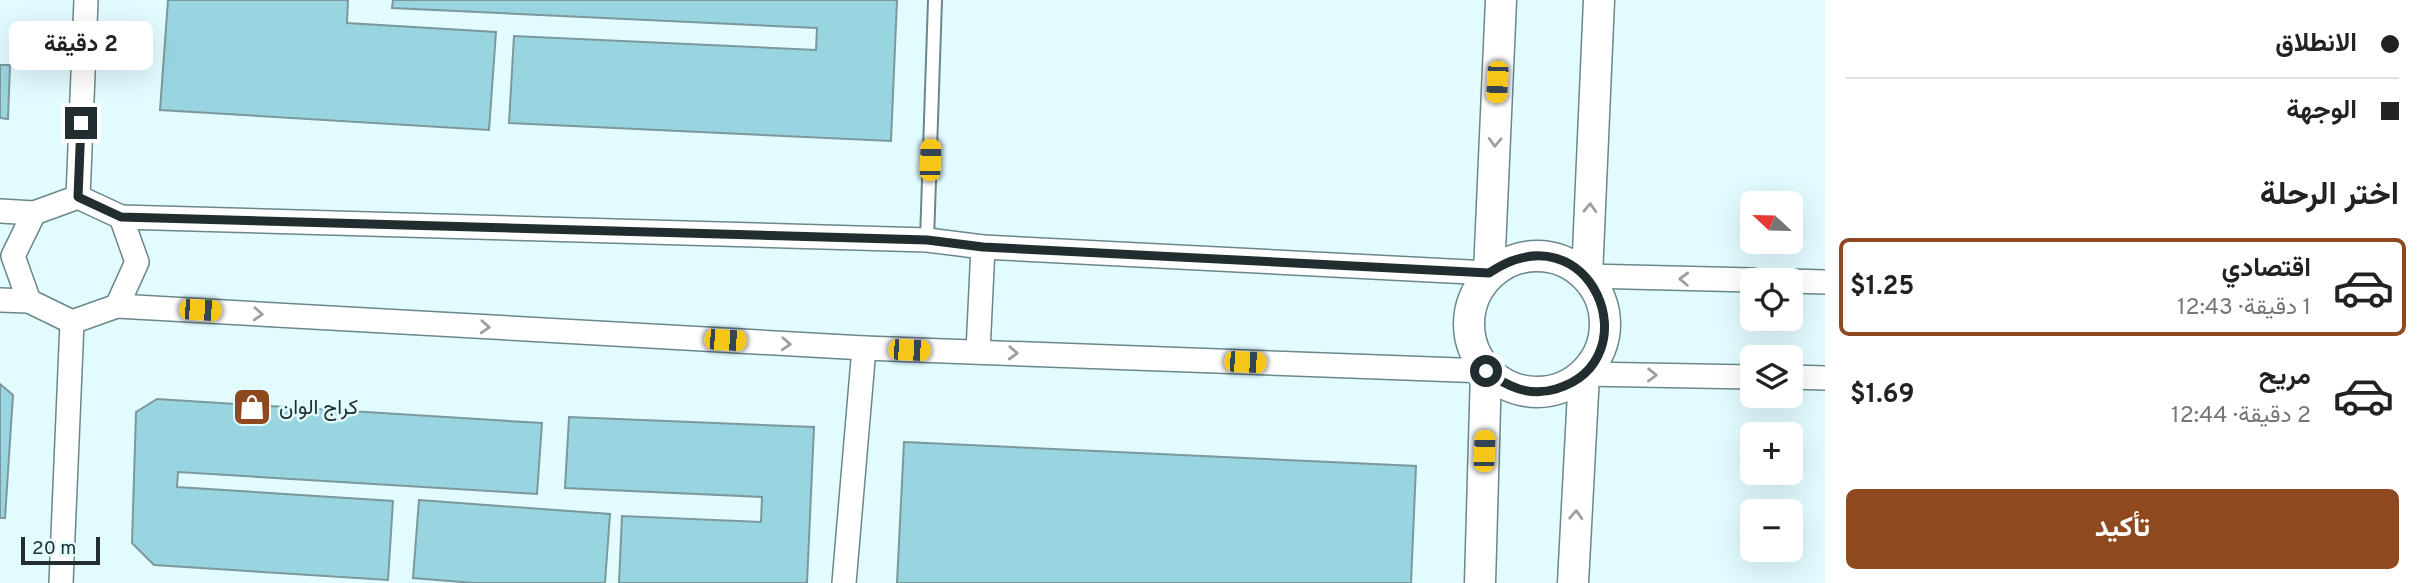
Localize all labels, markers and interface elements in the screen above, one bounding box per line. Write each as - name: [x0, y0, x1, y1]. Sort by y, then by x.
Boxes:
- callout: 2 دقيقة: [9, 22, 153, 71]
- text: الانطلاق: [2275, 28, 2357, 61]
- text: 2 دقيقة: [44, 31, 118, 60]
- car: [1486, 60, 1509, 104]
- text: الوجهة: [2286, 95, 2357, 128]
- route end: [65, 107, 97, 139]
- one-way arrow: [1487, 136, 1502, 147]
- car: [919, 139, 942, 181]
- text: اختر الرحلة: [2260, 176, 2399, 216]
- north arrow: [1740, 191, 1802, 254]
- map controls: [1740, 191, 1803, 562]
- one-way arrow: [1582, 202, 1597, 213]
- text: اقتصادي: [2222, 253, 2311, 286]
- icon: car: [2332, 256, 2395, 319]
- button: locate: [1740, 268, 1803, 331]
- one-way arrow: [1678, 271, 1689, 286]
- text: $1.25: [1850, 271, 1914, 304]
- text: 1 دقيقة · 12:43: [2177, 294, 2311, 323]
- car: [179, 298, 222, 322]
- one-way arrow: [253, 306, 264, 321]
- one-way arrow: [480, 319, 491, 334]
- car: [704, 328, 747, 352]
- one-way arrow: [781, 336, 792, 351]
- car: [888, 339, 931, 361]
- button: layers: [1740, 345, 1803, 408]
- one-way arrow: [1008, 346, 1019, 361]
- car: [1224, 351, 1267, 373]
- route start: [1470, 355, 1502, 387]
- text: مريح: [2259, 361, 2311, 394]
- icon: car: [2332, 364, 2395, 427]
- one-way arrow: [1647, 367, 1658, 383]
- text: $1.69: [1850, 379, 1915, 412]
- shop icon: كراج الوان: [231, 386, 273, 428]
- place label: كراج الوان: [279, 395, 358, 422]
- text: 2 دقيقة · 12:44: [2171, 402, 2311, 431]
- button: +: [1740, 422, 1803, 485]
- car: [1473, 430, 1496, 472]
- button: تأكيد: [1846, 489, 2399, 569]
- button: −: [1740, 499, 1803, 562]
- one-way arrow: [1569, 509, 1584, 520]
- scale bar: [21, 534, 100, 566]
- text: 20 m: [32, 537, 76, 561]

